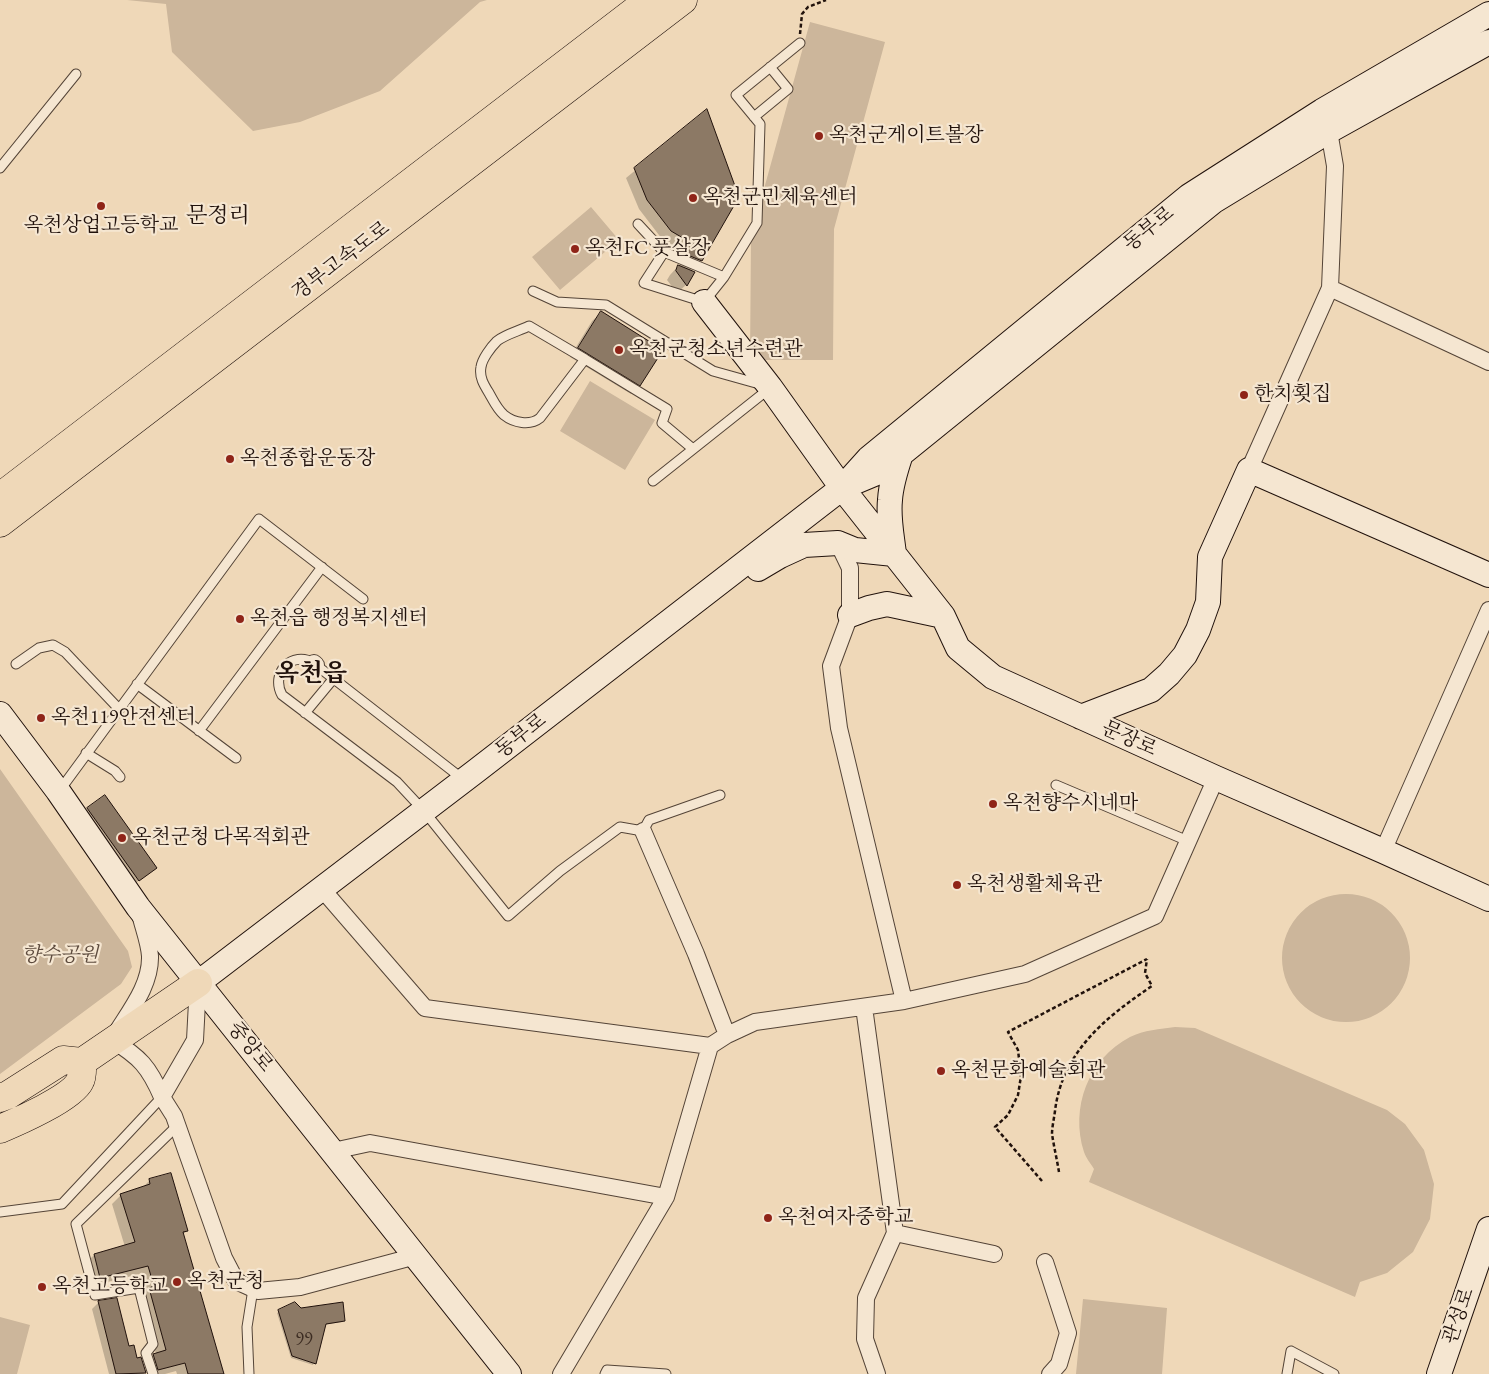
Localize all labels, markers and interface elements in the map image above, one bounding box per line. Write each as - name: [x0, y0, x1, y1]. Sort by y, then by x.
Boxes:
- place label: 옥천군게이트볼장: [829, 124, 984, 148]
- marker: 옥천군게이트볼장: [813, 130, 825, 142]
- place label: 옥천군민체육센터: [703, 186, 858, 210]
- marker: 옥천군민체육센터: [687, 192, 699, 204]
- marker: 옥천상업고등학교: [95, 200, 107, 212]
- street label: 동부로: [1119, 201, 1179, 257]
- district label: 문정리: [186, 203, 250, 229]
- place label: 옥천상업고등학교: [24, 214, 178, 238]
- street label: 경부고속도로: [287, 217, 395, 305]
- place label: 옥천FC 풋살장: [585, 237, 710, 261]
- marker: 옥천FC 풋살장: [569, 243, 581, 255]
- place label: 옥천군청소년수련관: [629, 338, 803, 362]
- marker: 옥천군청소년수련관: [613, 344, 625, 356]
- place label: 한치횟집: [1254, 383, 1331, 407]
- marker: 한치횟집: [1238, 389, 1250, 401]
- place label: 옥천종합운동장: [240, 447, 375, 471]
- marker: 옥천종합운동장: [224, 453, 236, 465]
- place label: 옥천읍 행정복지센터: [250, 607, 428, 631]
- marker: 옥천읍 행정복지센터: [234, 613, 246, 625]
- district label: 옥천읍: [275, 659, 347, 689]
- place label: 옥천119안전센터: [51, 706, 196, 730]
- street label: 동부로: [491, 709, 551, 763]
- marker: 옥천119안전센터: [35, 712, 47, 724]
- street label: 문장로: [1098, 716, 1160, 762]
- place label: 옥천향수시네마: [1003, 792, 1138, 816]
- marker: 옥천향수시네마: [987, 798, 999, 810]
- place label: 옥천군청 다목적회관: [132, 826, 310, 850]
- marker: 옥천군청 다목적회관: [116, 832, 128, 844]
- place label: 옥천생활체육관: [967, 873, 1102, 897]
- marker: 옥천생활체육관: [951, 879, 963, 891]
- park label: 향수공원: [21, 944, 99, 968]
- street label: 중앙로: [222, 1017, 278, 1077]
- place label: 옥천문화예술회관: [951, 1059, 1106, 1083]
- marker: 옥천문화예술회관: [935, 1065, 947, 1077]
- place label: 옥천여자중학교: [778, 1206, 913, 1230]
- marker: 옥천여자중학교: [762, 1212, 774, 1224]
- place label: 옥천군청: [187, 1270, 264, 1294]
- place label: 옥천고등학교: [52, 1275, 168, 1299]
- marker: 옥천군청: [171, 1276, 183, 1288]
- marker: 옥천고등학교: [36, 1281, 48, 1293]
- street label: 관성로: [1438, 1285, 1480, 1347]
- house number: 99: [295, 1329, 313, 1351]

